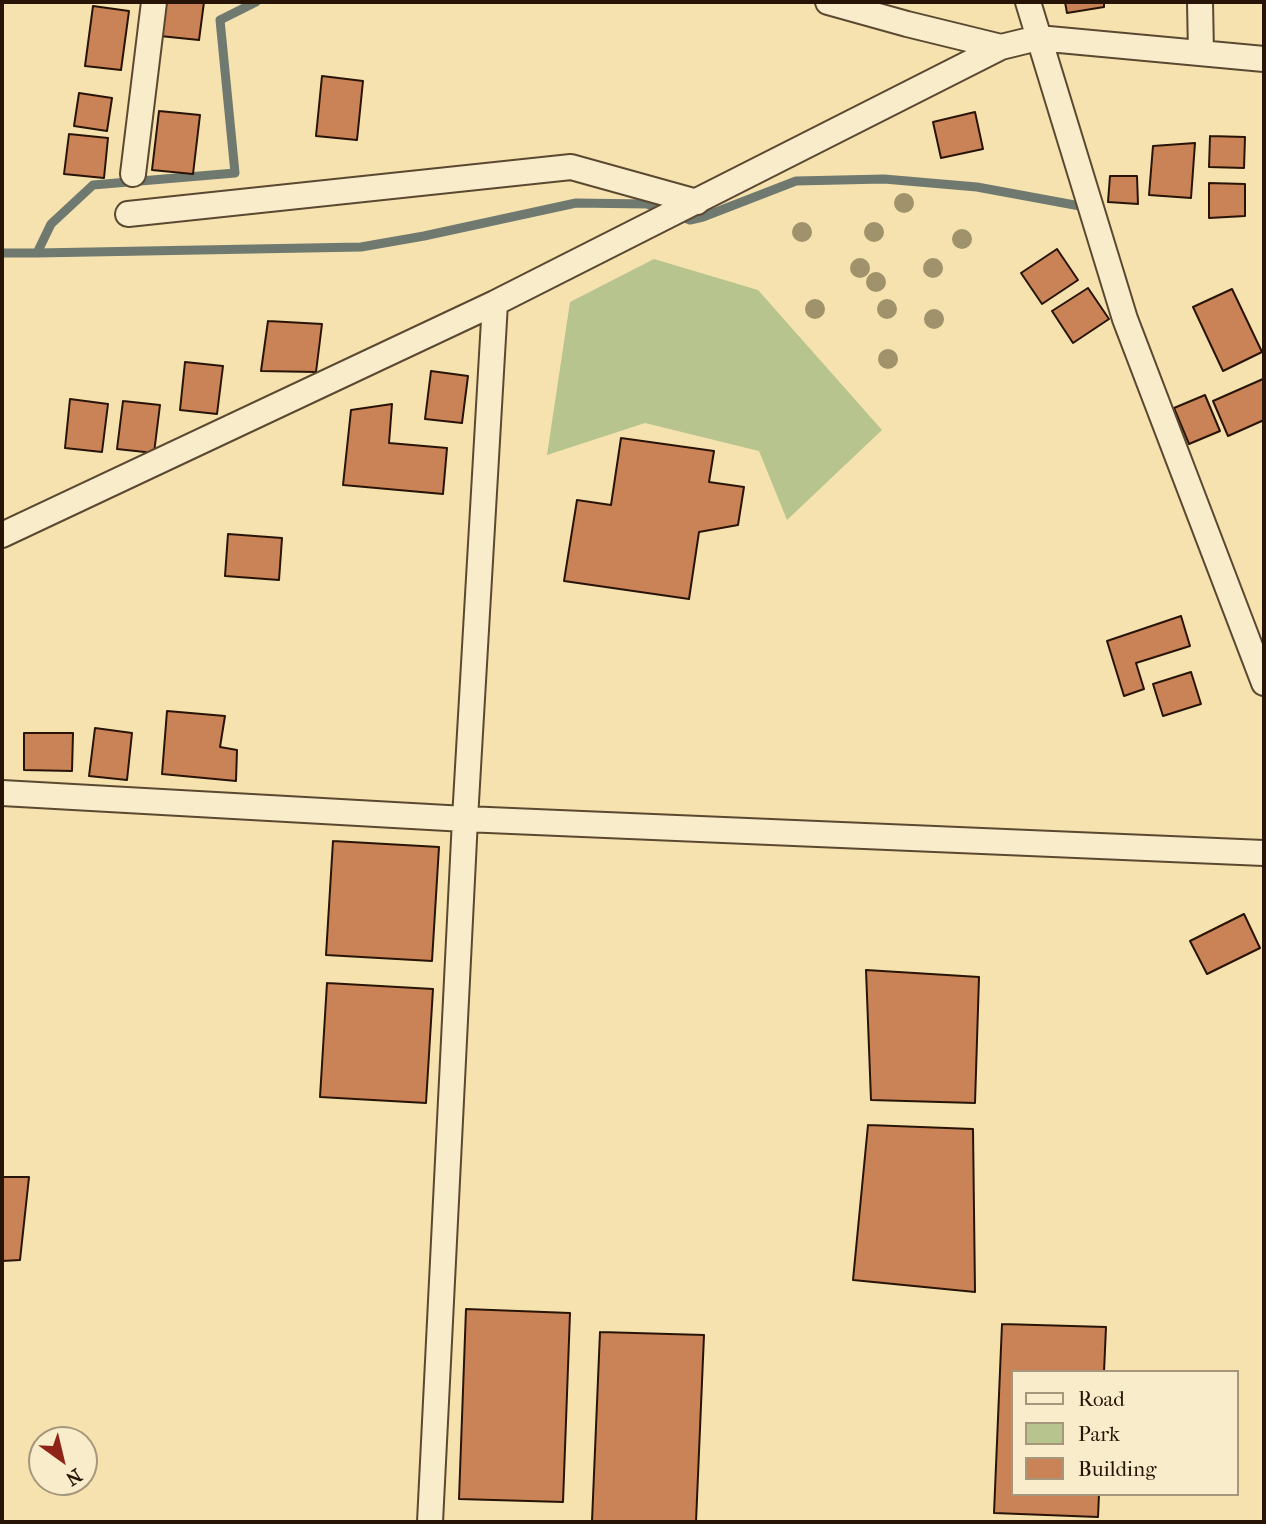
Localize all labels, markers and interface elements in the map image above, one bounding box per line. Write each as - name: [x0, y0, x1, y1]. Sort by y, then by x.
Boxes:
- legend: [1010, 1370, 1238, 1496]
- text: Road: [1078, 1387, 1125, 1411]
- text: Park: [1078, 1422, 1120, 1446]
- north arrow: [28, 1426, 98, 1496]
- text: Building: [1078, 1457, 1156, 1481]
- text: N: [62, 1464, 86, 1490]

